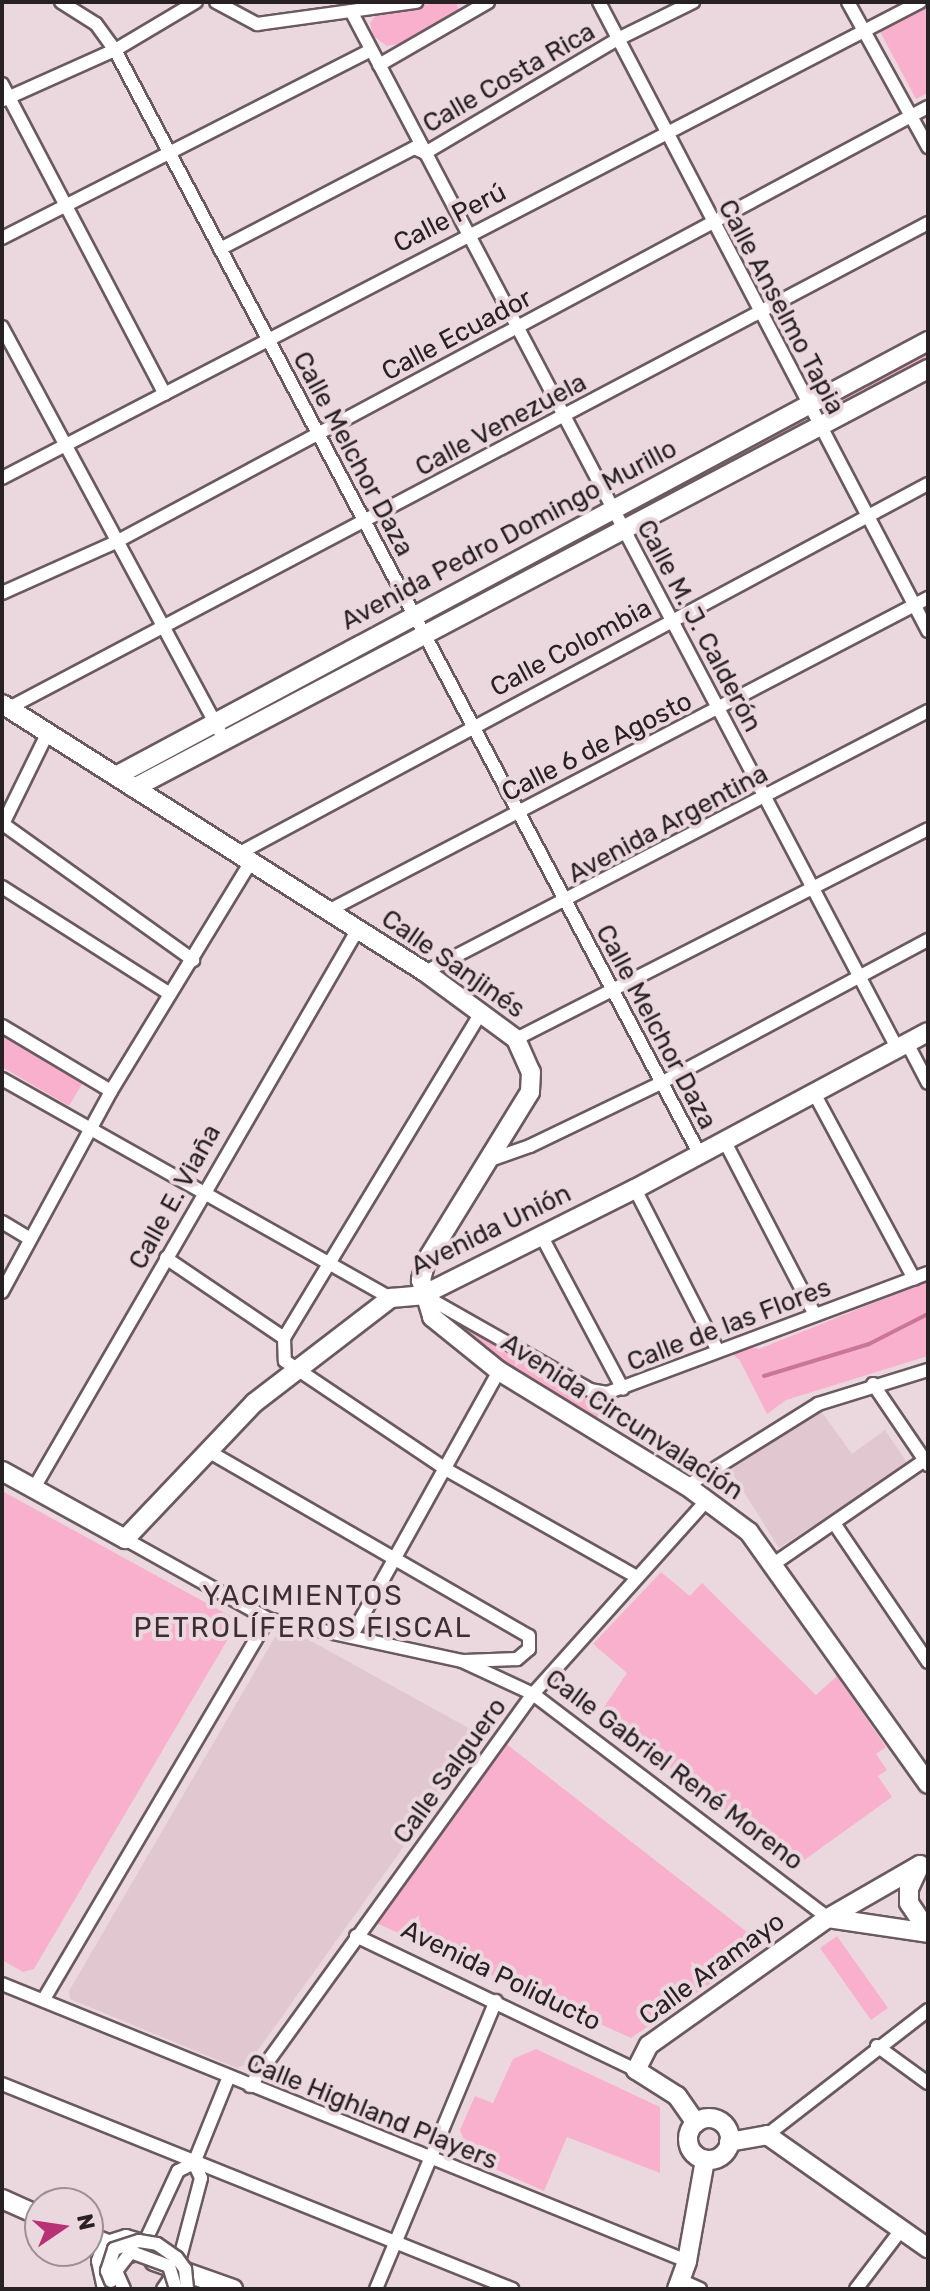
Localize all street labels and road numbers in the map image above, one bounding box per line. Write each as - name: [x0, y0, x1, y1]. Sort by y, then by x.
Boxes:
- street label: Calle Costa Rica: [417, 16, 601, 140]
- street label: Calle Perú: [389, 176, 511, 260]
- street label: Calle Anselmo Tapia: [711, 194, 851, 420]
- street label: Calle Ecuador: [377, 282, 537, 388]
- street label: Calle Melchor Daza: [286, 346, 420, 562]
- street label: Calle Venezuela: [410, 367, 592, 483]
- street label: Avenida Pedro Domingo Murillo: [336, 433, 682, 637]
- street label: Calle M. J. Calderón: [630, 515, 768, 737]
- street label: Calle Colombia: [485, 592, 657, 704]
- street label: Calle 6 de Agosto: [496, 685, 698, 809]
- street label: Avenida Argentina: [562, 758, 774, 890]
- street label: Calle Sanjinés: [375, 903, 531, 1025]
- street label: Calle Melchor Daza: [589, 919, 723, 1135]
- street label: Calle E. Viaña: [122, 1119, 228, 1275]
- street label: Avenida Unión: [406, 1178, 576, 1282]
- street label: Calle de las Flores: [623, 1272, 835, 1378]
- street label: Avenida Circunvalación: [495, 1327, 749, 1507]
- street label: Calle Gabriel René Moreno: [539, 1663, 809, 1877]
- street label: Calle Salguero: [387, 1692, 513, 1850]
- street label: Calle Aramayo: [633, 1906, 791, 2032]
- street label: Avenida Poliducto: [396, 1914, 606, 2038]
- street label: Calle Highland Players: [242, 2047, 502, 2177]

